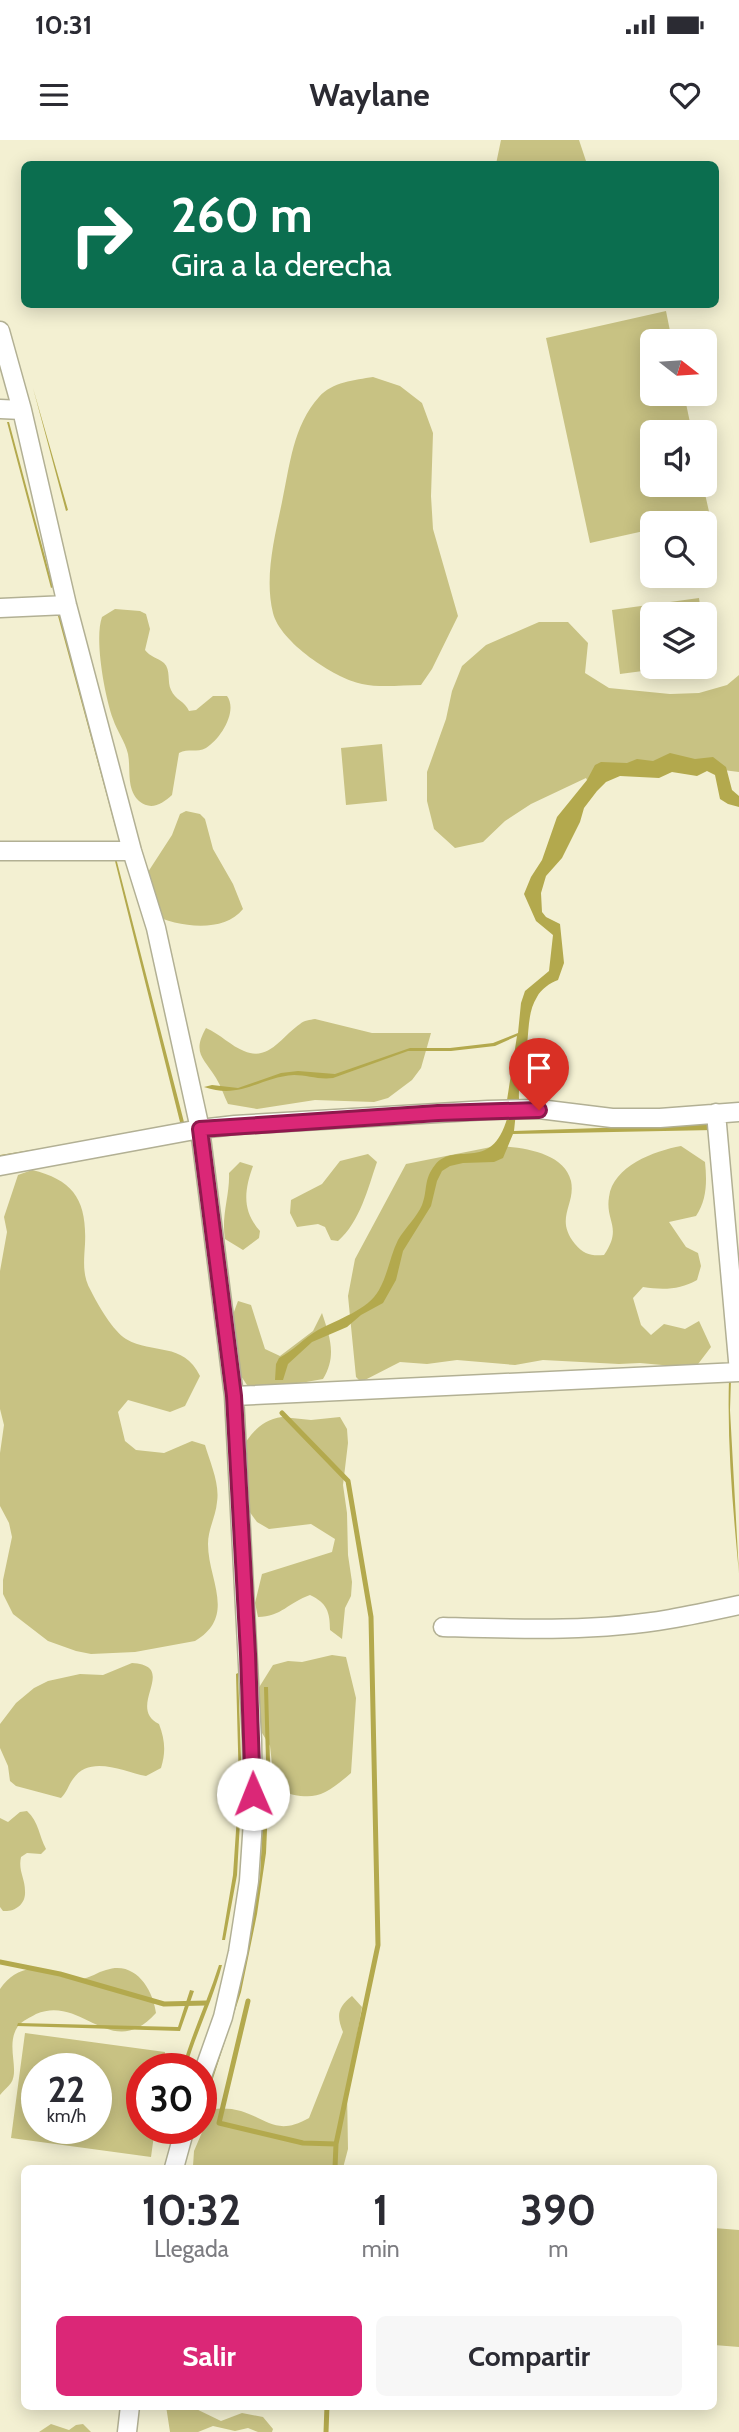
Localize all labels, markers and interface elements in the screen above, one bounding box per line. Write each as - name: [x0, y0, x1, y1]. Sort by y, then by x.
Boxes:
- text: 10:31: [35, 9, 92, 41]
- text: Waylane: [309, 75, 430, 114]
- icon: menu: [35, 76, 73, 114]
- icon: heart: [666, 76, 704, 114]
- text: 260 m: [171, 185, 313, 244]
- icon: right: [56, 189, 147, 280]
- text: Gira a la derecha: [171, 245, 392, 284]
- north arrow: [640, 329, 718, 406]
- map controls: [640, 329, 717, 679]
- button: sound: [640, 420, 717, 497]
- button: search: [640, 511, 717, 588]
- button: layers: [640, 602, 717, 679]
- pin: [509, 1038, 569, 1110]
- icon: arrive: [520, 1049, 558, 1087]
- position arrow: [216, 1757, 290, 1831]
- speed limit sign: 30: [126, 2053, 217, 2144]
- text: 22: [48, 2068, 85, 2111]
- text: km/h: [47, 2105, 86, 2127]
- text: 10:32: [142, 2184, 241, 2236]
- text: 1: [373, 2184, 388, 2236]
- text: 390: [520, 2184, 596, 2236]
- text: Llegada: [154, 2235, 229, 2263]
- text: min: [362, 2235, 400, 2263]
- text: m: [548, 2235, 568, 2263]
- button: Salir: [56, 2316, 362, 2396]
- button: Compartir: [376, 2316, 682, 2396]

